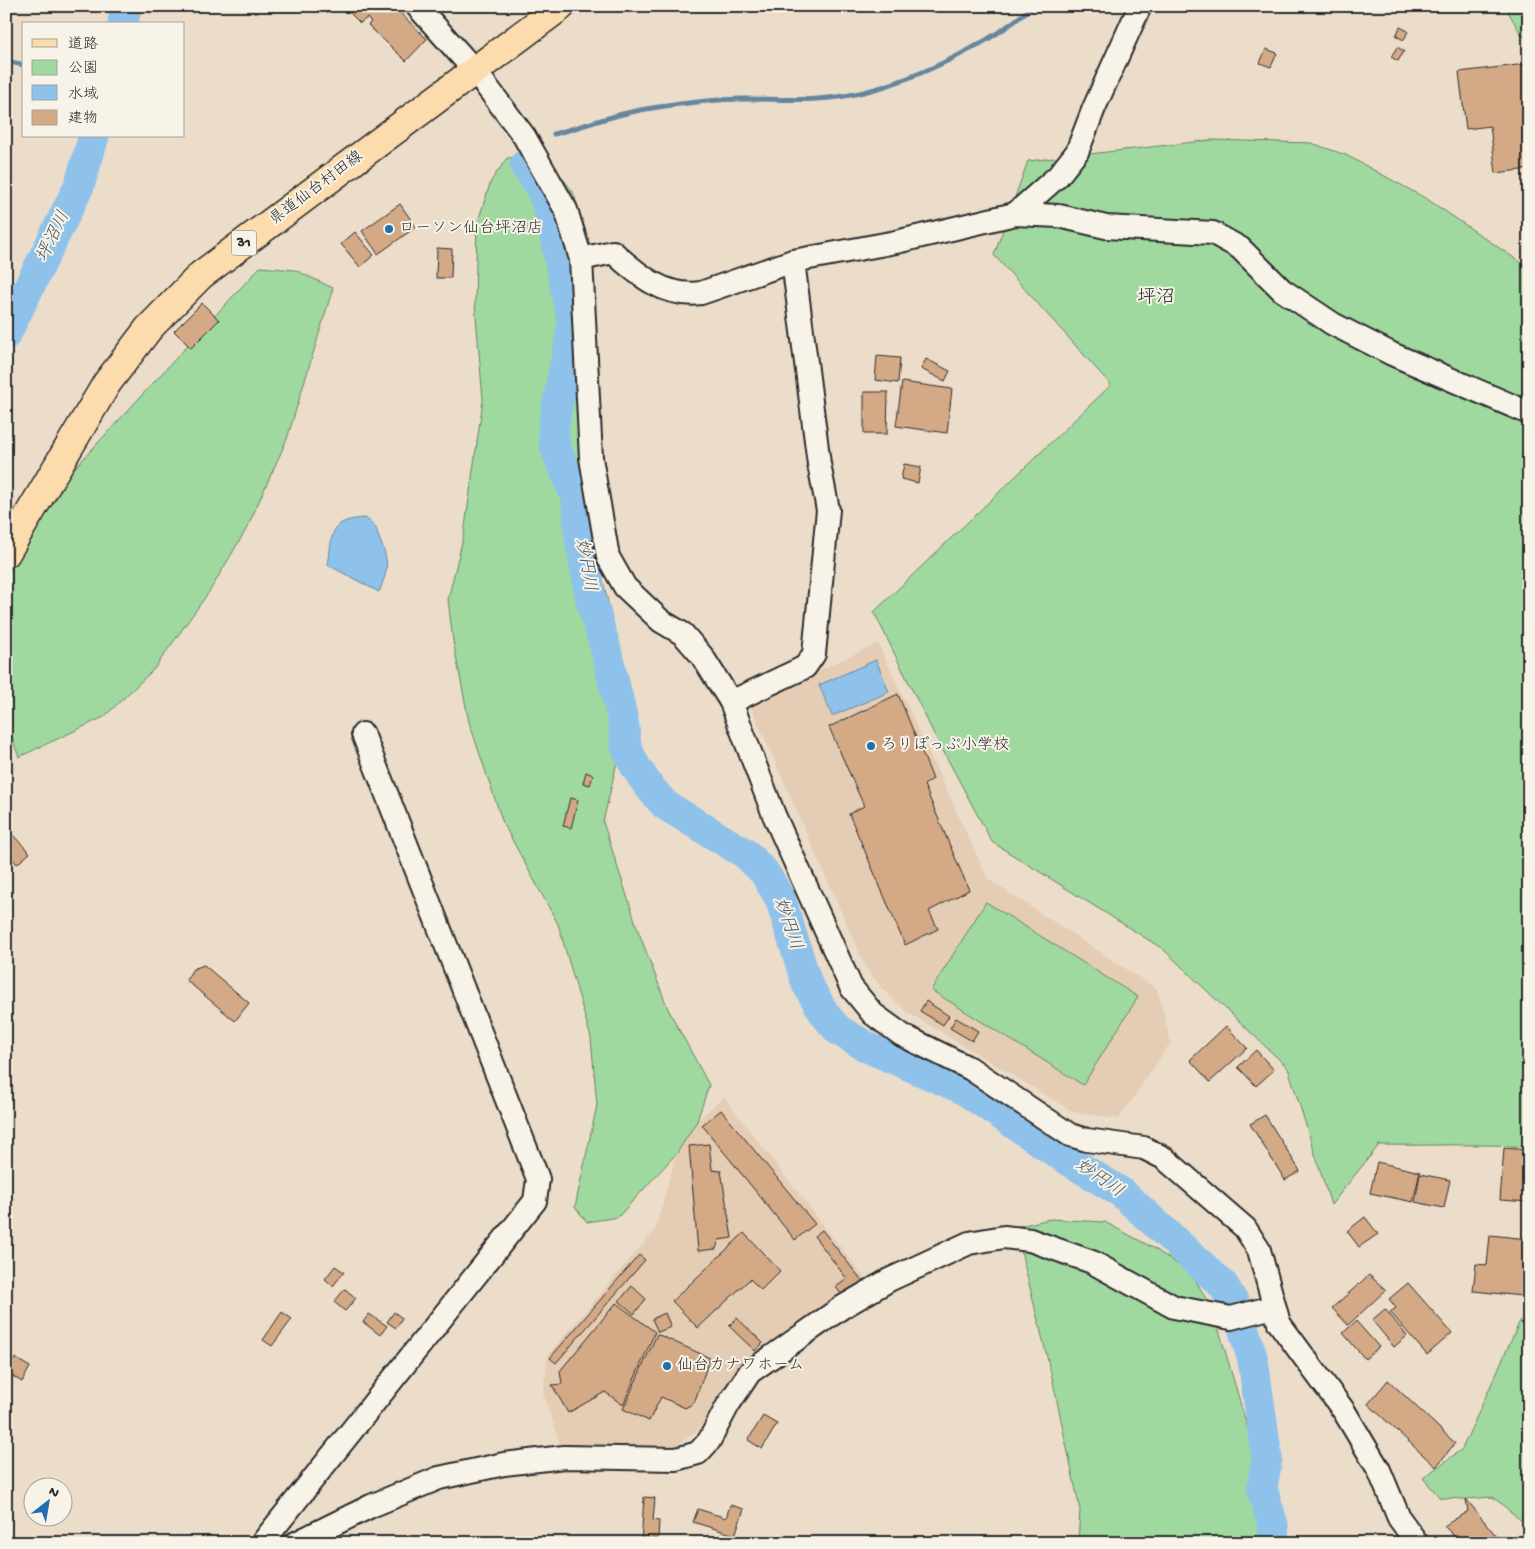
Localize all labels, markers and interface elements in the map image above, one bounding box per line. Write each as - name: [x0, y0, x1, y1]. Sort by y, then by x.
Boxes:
- legend: [22, 22, 185, 138]
- text: 道路: [68, 36, 98, 54]
- text: 公園: [68, 60, 98, 78]
- text: 水域: [68, 85, 98, 104]
- text: 建物: [68, 110, 98, 128]
- street label: 県道仙台村田線: [265, 146, 367, 230]
- water label: 坪沼川: [33, 208, 75, 266]
- place label: ローソン仙台坪沼店: [399, 218, 543, 239]
- marker: ローソン仙台坪沼店: [383, 223, 395, 235]
- road number: 31: [232, 230, 256, 256]
- district label: 坪沼: [1137, 287, 1175, 310]
- water label: 妙円川: [570, 536, 601, 593]
- place label: ろりぽっぷ小学校: [881, 736, 1009, 756]
- marker: ろりぽっぷ小学校: [865, 740, 877, 752]
- water label: 妙円川: [768, 895, 807, 953]
- water label: 妙円川: [1071, 1154, 1128, 1203]
- place label: 仙台カナワホーム: [677, 1355, 804, 1376]
- marker: 仙台カナワホーム: [661, 1360, 673, 1372]
- north arrow: [22, 1476, 72, 1526]
- text: N: [45, 1483, 62, 1503]

